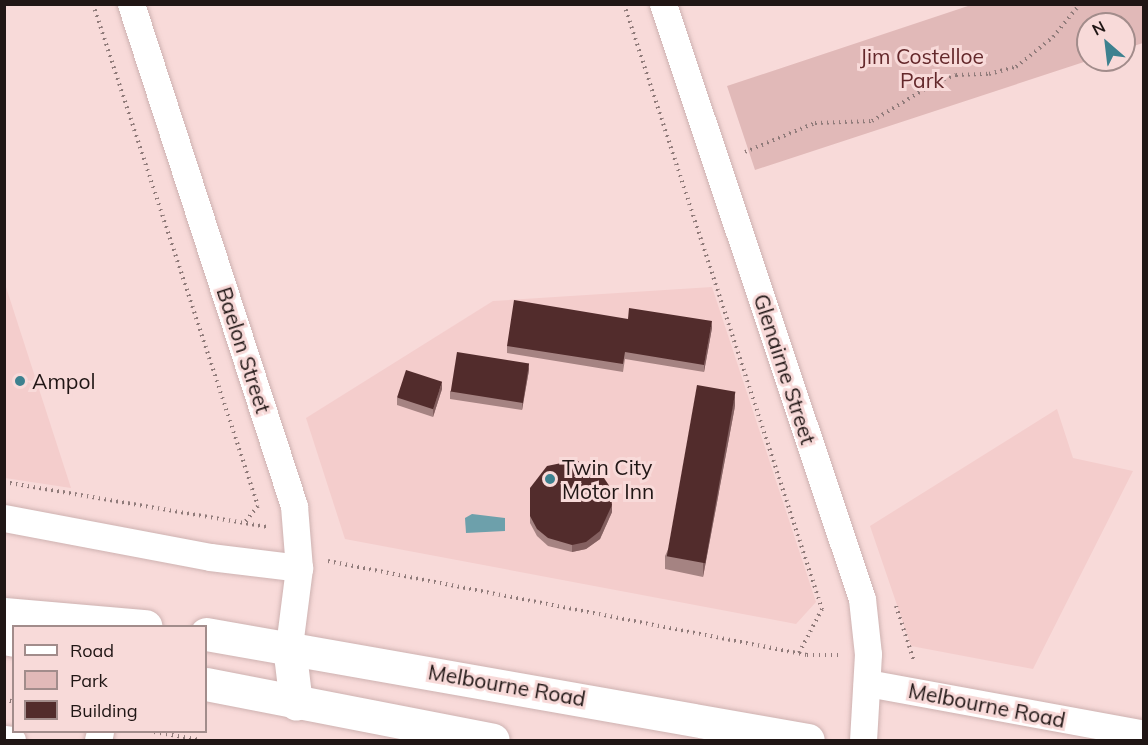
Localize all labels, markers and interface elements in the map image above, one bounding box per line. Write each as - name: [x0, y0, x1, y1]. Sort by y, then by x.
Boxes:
- north arrow: [1076, 12, 1136, 72]
- text: N: [1088, 16, 1109, 40]
- park label: Jim Costelloe Park: [860, 43, 984, 93]
- street label: Baelon Street: [212, 284, 276, 416]
- street label: Glenairne Street: [749, 291, 821, 447]
- place label: Ampol: [32, 368, 95, 394]
- marker: Ampol: [13, 374, 27, 388]
- place label: Twin City Motor Inn: [562, 454, 654, 504]
- marker: Twin City Motor Inn: [543, 472, 557, 486]
- legend: [12, 625, 207, 733]
- text: Road: [70, 639, 114, 662]
- street label: Melbourne Road: [426, 659, 588, 711]
- text: Park: [70, 669, 108, 692]
- street label: Melbourne Road: [906, 677, 1068, 733]
- text: Building: [70, 699, 138, 722]

